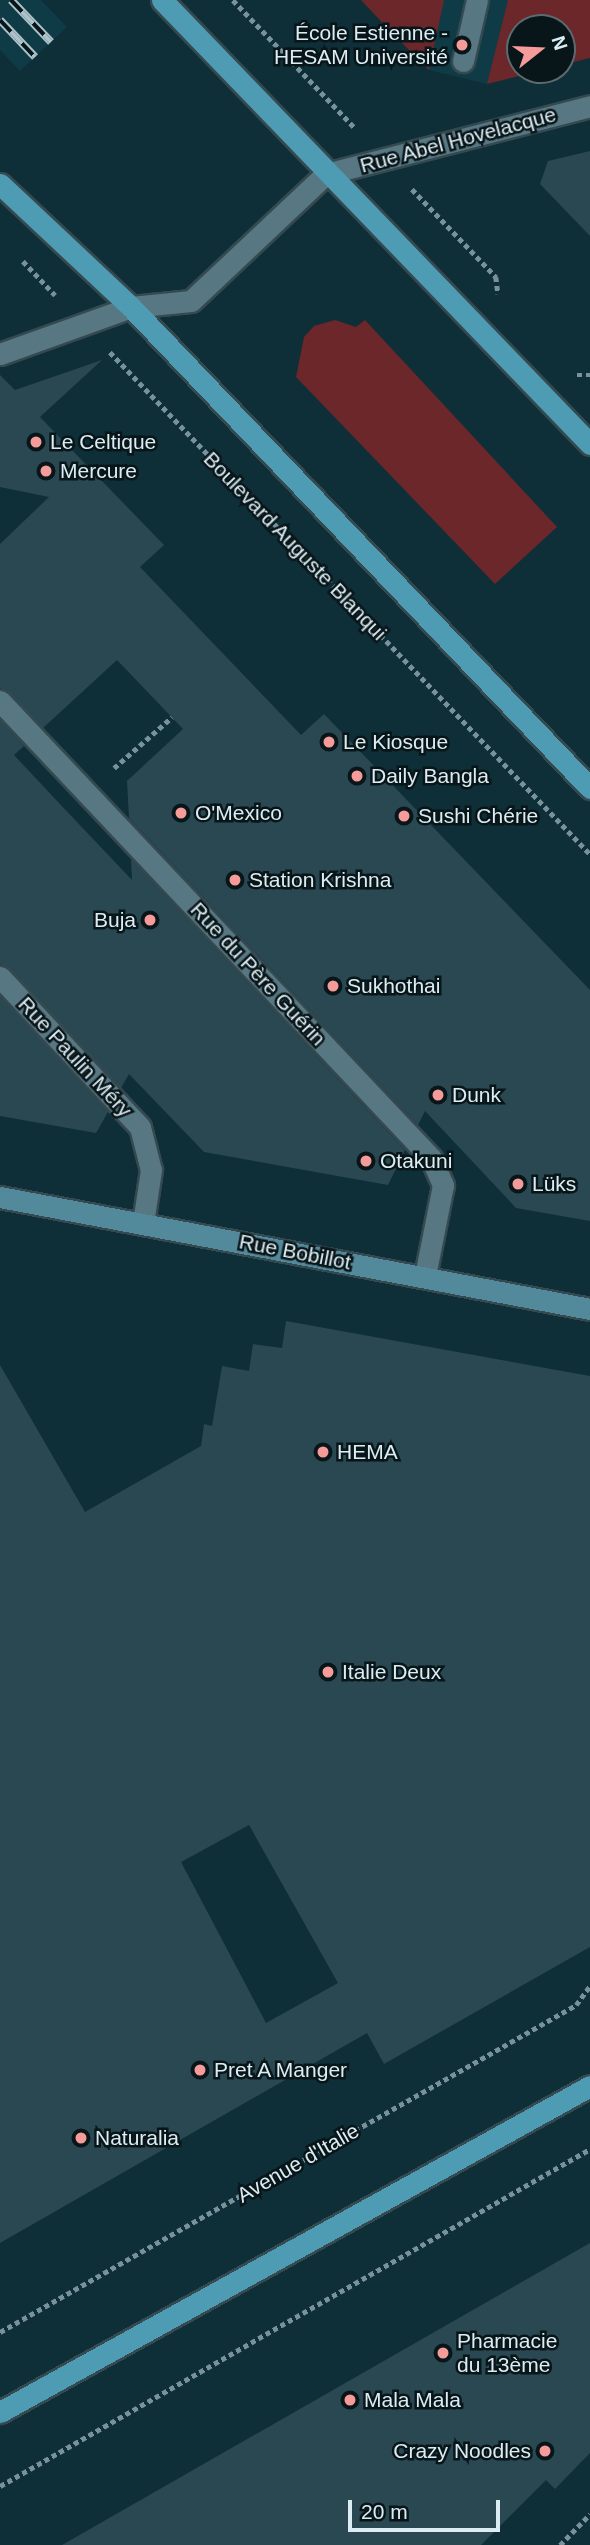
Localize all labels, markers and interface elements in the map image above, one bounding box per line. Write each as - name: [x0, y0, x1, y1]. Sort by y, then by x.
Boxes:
- north arrow: [506, 14, 576, 84]
- place label: École Estienne - HESAM Université: [274, 20, 448, 70]
- text: N: [547, 33, 572, 53]
- marker: École Estienne - HESAM Université: [454, 37, 470, 53]
- street label: Rue Abel Hovelacque: [357, 102, 559, 178]
- place label: Le Celtique: [50, 429, 156, 455]
- marker: Le Celtique: [28, 434, 44, 450]
- street label: Boulevard Auguste Blanqui: [198, 446, 392, 646]
- place label: Mercure: [60, 458, 137, 484]
- marker: Mercure: [38, 463, 54, 479]
- place label: Le Kiosque: [343, 729, 448, 755]
- marker: Le Kiosque: [321, 734, 337, 750]
- place label: Daily Bangla: [371, 763, 489, 789]
- marker: Daily Bangla: [349, 768, 365, 784]
- place label: O'Mexico: [195, 800, 282, 826]
- place label: Sushi Chérie: [418, 803, 538, 829]
- marker: O'Mexico: [173, 805, 189, 821]
- marker: Sushi Chérie: [396, 808, 412, 824]
- place label: Station Krishna: [249, 867, 391, 893]
- marker: Station Krishna: [227, 872, 243, 888]
- street label: Rue du Père Guérin: [185, 897, 331, 1051]
- place label: Buja: [94, 907, 136, 933]
- marker: Buja: [142, 912, 158, 928]
- place label: Sukhothai: [347, 973, 440, 999]
- marker: Sukhothai: [325, 978, 341, 994]
- street label: Rue Paulin Méry: [13, 992, 137, 1122]
- place label: Dunk: [452, 1082, 501, 1108]
- marker: Dunk: [430, 1087, 446, 1103]
- place label: Otakuni: [380, 1148, 452, 1174]
- marker: Otakuni: [358, 1153, 374, 1169]
- place label: Lüks: [532, 1171, 576, 1197]
- marker: Lüks: [510, 1176, 526, 1192]
- street label: Rue Bobillot: [237, 1229, 353, 1275]
- place label: HEMA: [337, 1439, 398, 1465]
- marker: HEMA: [315, 1444, 331, 1460]
- place label: Italie Deux: [342, 1659, 441, 1685]
- marker: Italie Deux: [320, 1664, 336, 1680]
- place label: Pret A Manger: [214, 2057, 349, 2083]
- marker: Pret A Manger: [192, 2062, 208, 2078]
- street label: Avenue d'Italie: [232, 2118, 364, 2208]
- place label: Naturalia: [95, 2125, 179, 2151]
- marker: Naturalia: [73, 2130, 89, 2146]
- place label: Pharmacie du 13ème: [457, 2328, 557, 2378]
- marker: Pharmacie du 13ème: [435, 2345, 451, 2361]
- place label: Mala Mala: [364, 2387, 461, 2413]
- marker: Mala Mala: [342, 2392, 358, 2408]
- place label: Crazy Noodles: [393, 2438, 531, 2464]
- marker: Crazy Noodles: [537, 2443, 553, 2459]
- scale bar: [352, 2486, 504, 2530]
- text: 20 m: [361, 2500, 408, 2523]

